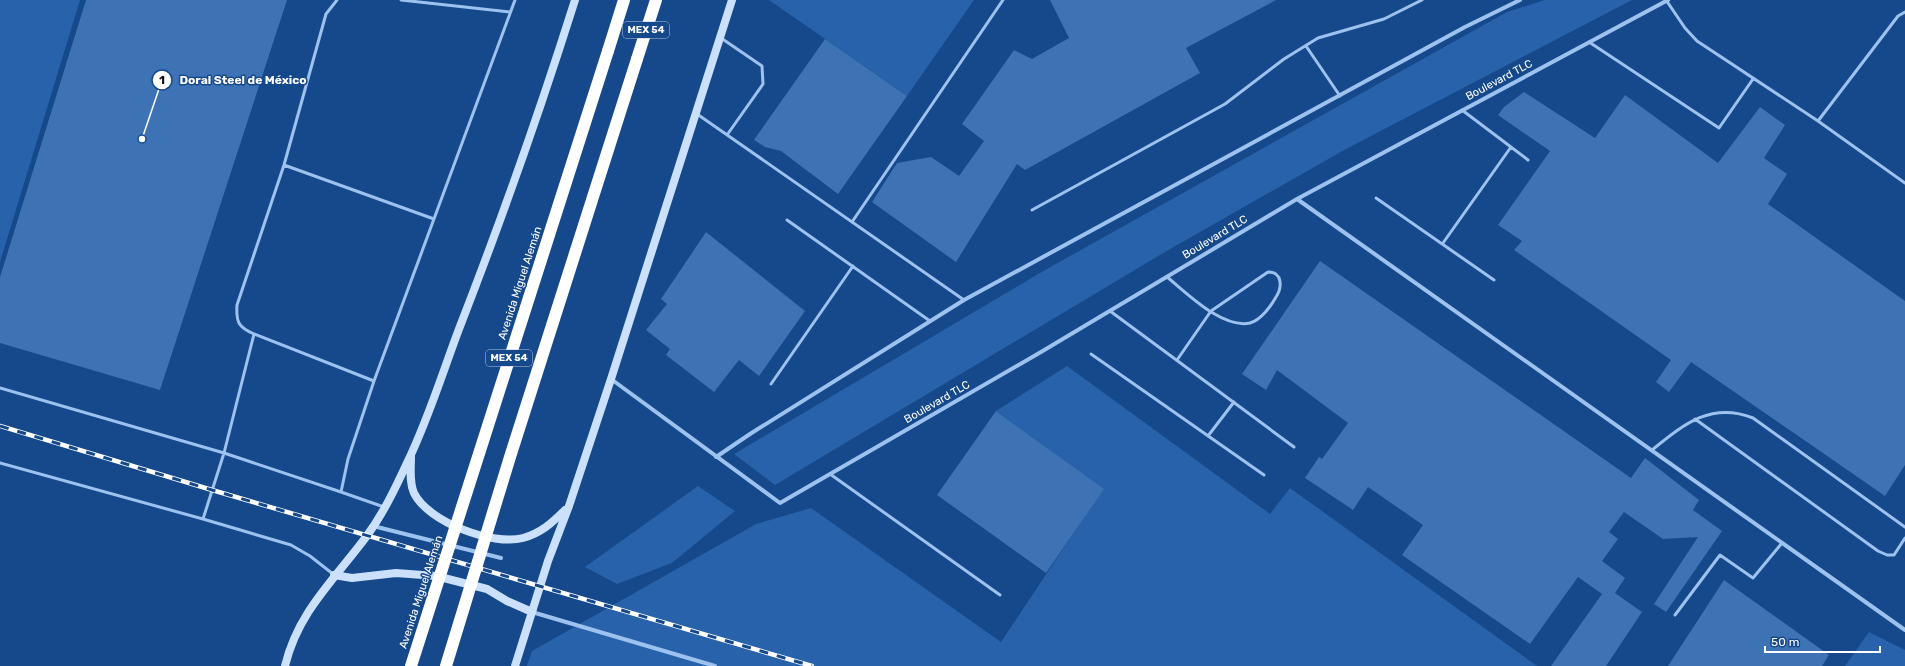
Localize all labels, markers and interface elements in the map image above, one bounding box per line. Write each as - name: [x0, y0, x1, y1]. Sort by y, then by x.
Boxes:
- road number: MEX 54: [623, 22, 669, 38]
- street label: Boulevard TLC: [1463, 57, 1535, 103]
- callout: Doral Steel de México: [152, 68, 315, 92]
- text: 1: [159, 73, 165, 87]
- text: Doral Steel de México: [179, 73, 307, 87]
- street label: Boulevard TLC: [1180, 212, 1250, 262]
- street label: Avenida Miguel Alemán: [496, 225, 544, 341]
- road number: MEX 54: [486, 350, 532, 366]
- street label: Boulevard TLC: [902, 378, 972, 426]
- street label: Avenida Miguel Alemán: [397, 534, 445, 650]
- scale bar: [1765, 628, 1880, 654]
- text: 50 m: [1771, 635, 1799, 649]

